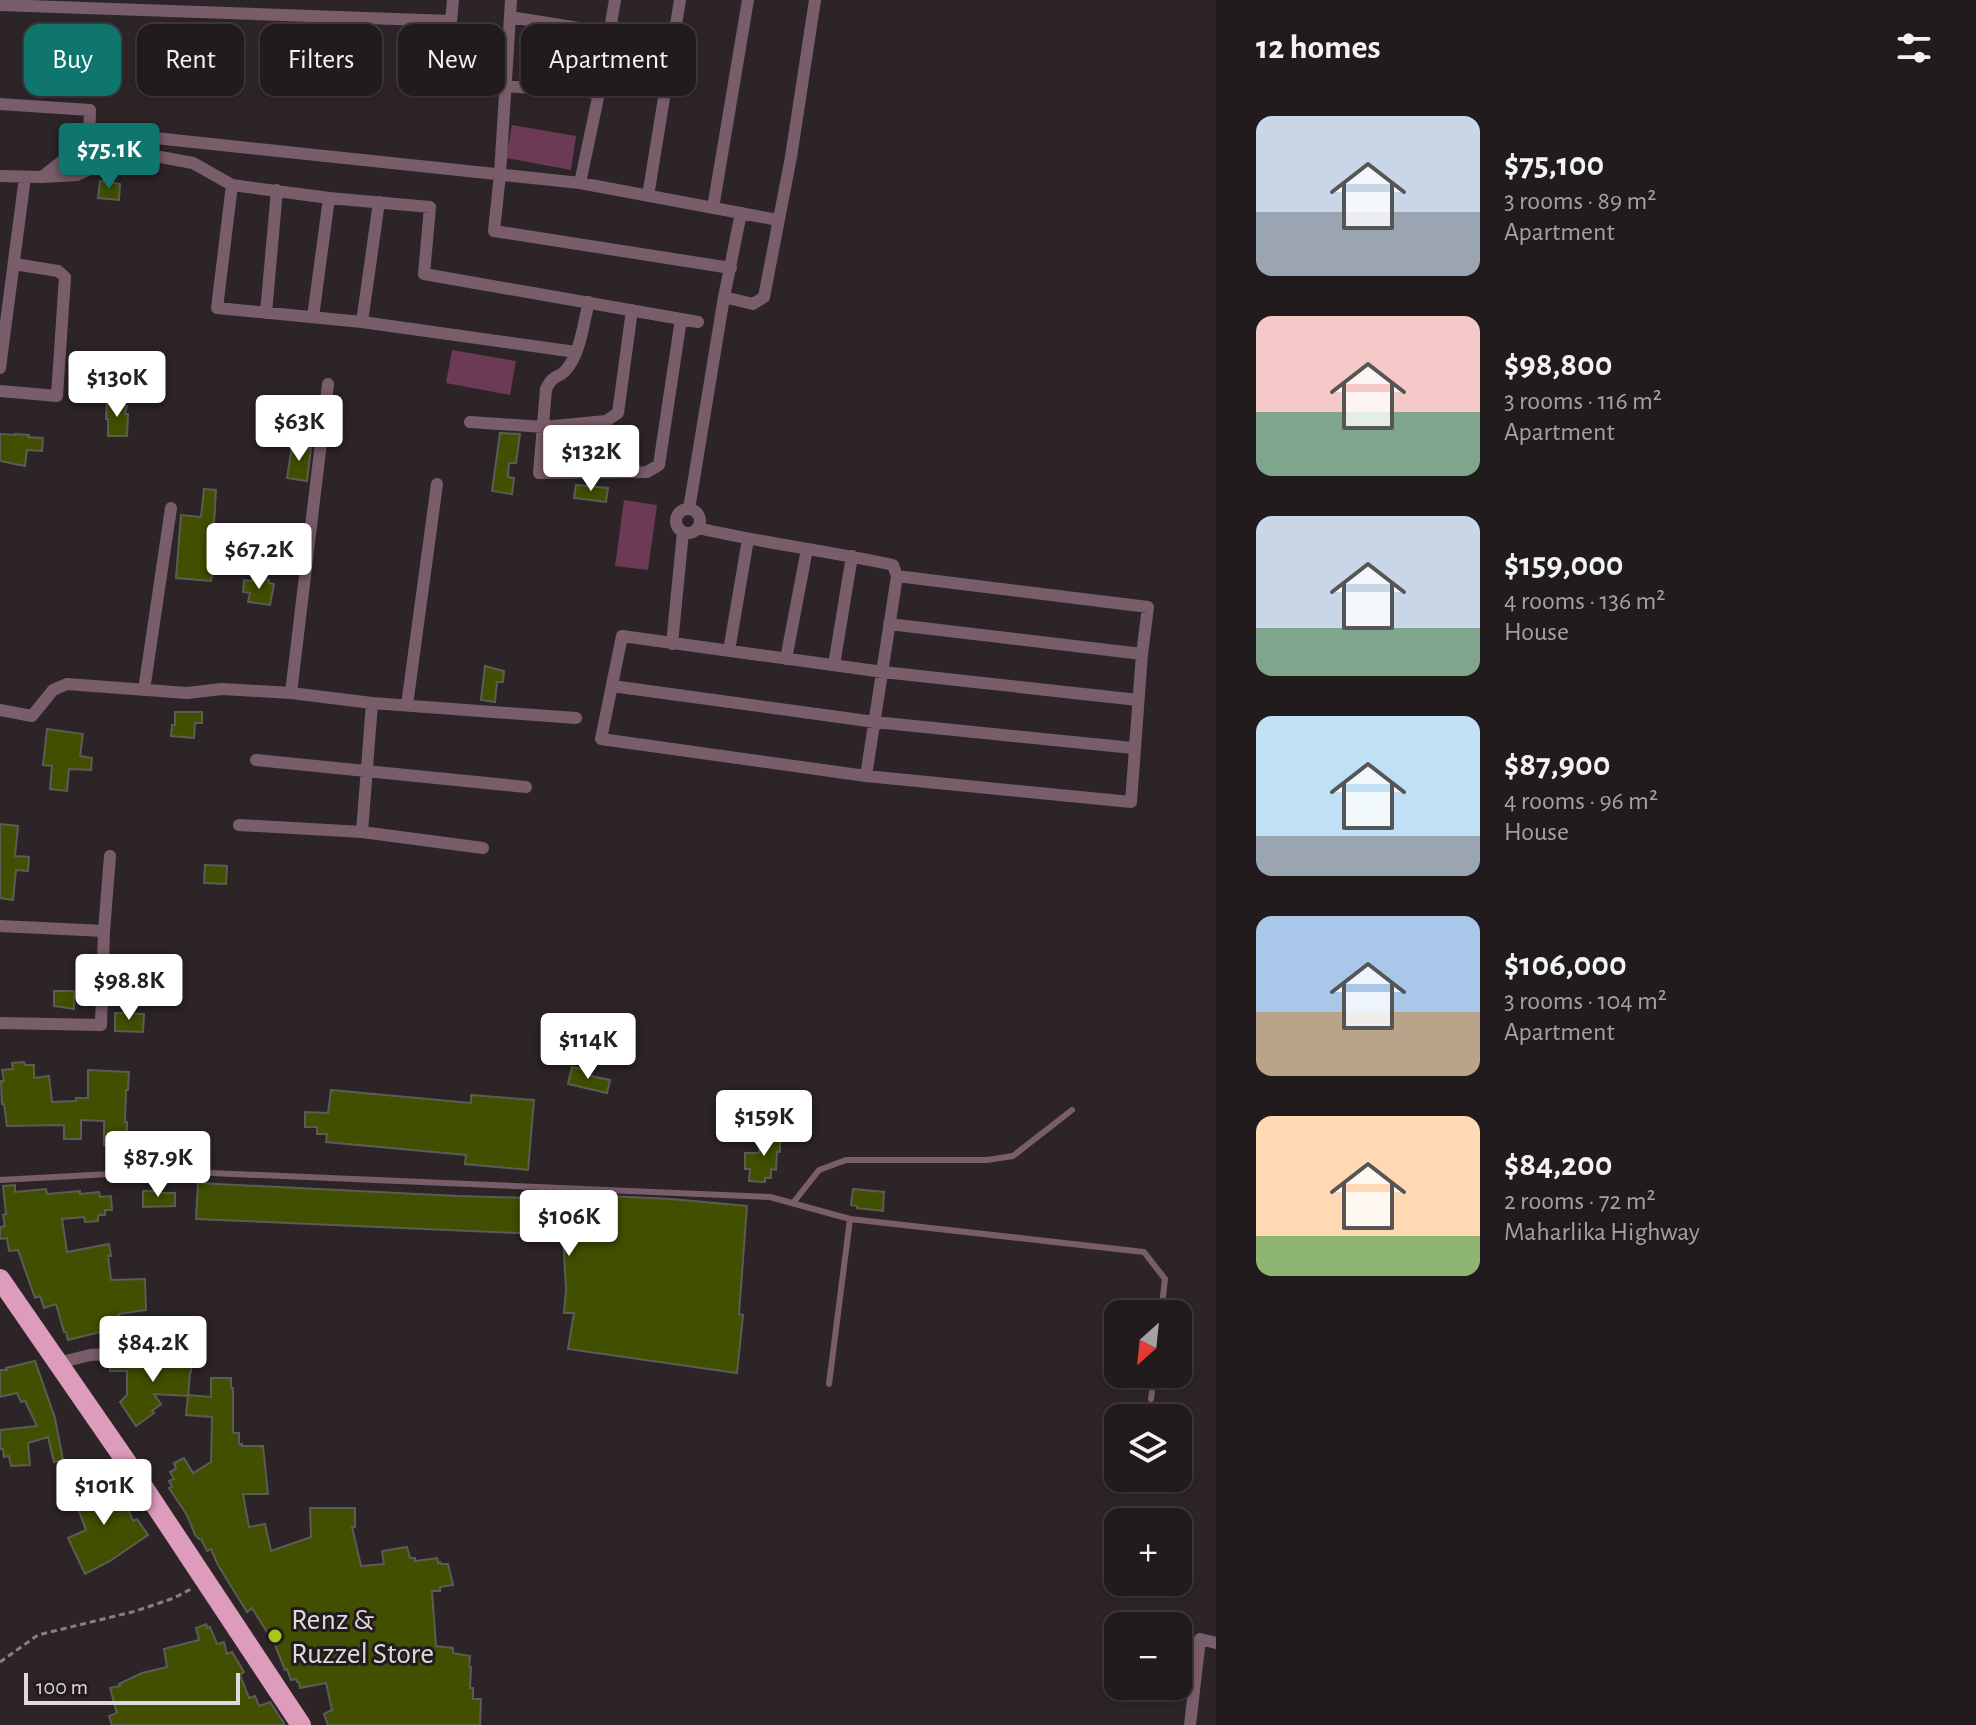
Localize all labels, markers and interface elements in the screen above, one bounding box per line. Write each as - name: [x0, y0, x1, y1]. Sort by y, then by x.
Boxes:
- chip: Buy: [24, 24, 121, 96]
- chip: Rent: [137, 24, 244, 96]
- chip: Filters: [260, 24, 382, 96]
- chip: New: [398, 24, 505, 96]
- chip: Apartment: [521, 24, 696, 96]
- icon: filters: [1892, 26, 1936, 70]
- text: 12 homes: [1256, 31, 1381, 65]
- pin: $75.1K: [44, 123, 174, 191]
- text: $75.1K: [77, 136, 141, 162]
- icon: home: [1320, 148, 1416, 244]
- text: $75,100: [1504, 148, 1604, 182]
- text: 3 rooms · 89 m²: [1504, 188, 1656, 214]
- text: Apartment: [1504, 219, 1615, 245]
- icon: home: [1320, 348, 1416, 444]
- text: $98,800: [1504, 348, 1612, 382]
- pin: $130K: [61, 351, 173, 419]
- text: $130K: [87, 364, 148, 390]
- text: 3 rooms · 116 m²: [1504, 388, 1662, 414]
- pin: $63K: [252, 395, 346, 463]
- text: $63K: [274, 408, 324, 434]
- text: Apartment: [1504, 419, 1615, 445]
- pin: $132K: [535, 425, 647, 493]
- text: $132K: [561, 438, 621, 464]
- pin: $67.2K: [194, 523, 324, 591]
- text: $67.2K: [225, 536, 293, 562]
- icon: home: [1320, 548, 1416, 644]
- text: $159,000: [1504, 548, 1624, 582]
- text: 4 rooms · 136 m²: [1504, 588, 1665, 614]
- text: House: [1504, 619, 1569, 645]
- icon: home: [1320, 748, 1416, 844]
- text: $87,900: [1504, 748, 1610, 782]
- text: 4 rooms · 96 m²: [1504, 788, 1658, 814]
- text: House: [1504, 819, 1569, 845]
- icon: home: [1320, 948, 1416, 1044]
- text: $106,000: [1504, 948, 1627, 982]
- pin: $98.8K: [64, 954, 194, 1022]
- text: $98.8K: [93, 967, 165, 993]
- text: 3 rooms · 104 m²: [1504, 988, 1667, 1014]
- pin: $114K: [532, 1013, 644, 1081]
- text: Apartment: [1504, 1019, 1615, 1045]
- text: $114K: [559, 1026, 617, 1052]
- pin: $159K: [708, 1090, 820, 1158]
- text: $159K: [734, 1103, 794, 1129]
- pin: $87.9K: [93, 1131, 223, 1199]
- text: $87.9K: [123, 1144, 193, 1170]
- icon: home: [1320, 1148, 1416, 1244]
- text: $84,200: [1504, 1148, 1612, 1182]
- text: 2 rooms · 72 m²: [1504, 1188, 1656, 1214]
- pin: $106K: [513, 1190, 625, 1258]
- text: $106K: [538, 1203, 600, 1229]
- text: Maharlika Highway: [1504, 1219, 1700, 1245]
- north arrow: [1104, 1300, 1192, 1388]
- map controls: [1104, 1300, 1192, 1700]
- pin: $84.2K: [88, 1316, 218, 1384]
- text: $84.2K: [118, 1329, 188, 1355]
- button: layers: [1104, 1404, 1192, 1492]
- pin: $101K: [48, 1459, 160, 1527]
- text: $101K: [74, 1472, 134, 1498]
- button: +: [1104, 1508, 1192, 1596]
- place label: Renz & Ruzzel Store: [291, 1605, 434, 1669]
- button: −: [1104, 1612, 1192, 1700]
- marker: Renz & Ruzzel Store: [266, 1627, 284, 1645]
- scale bar: [24, 1669, 240, 1705]
- text: 100 m: [36, 1676, 88, 1698]

